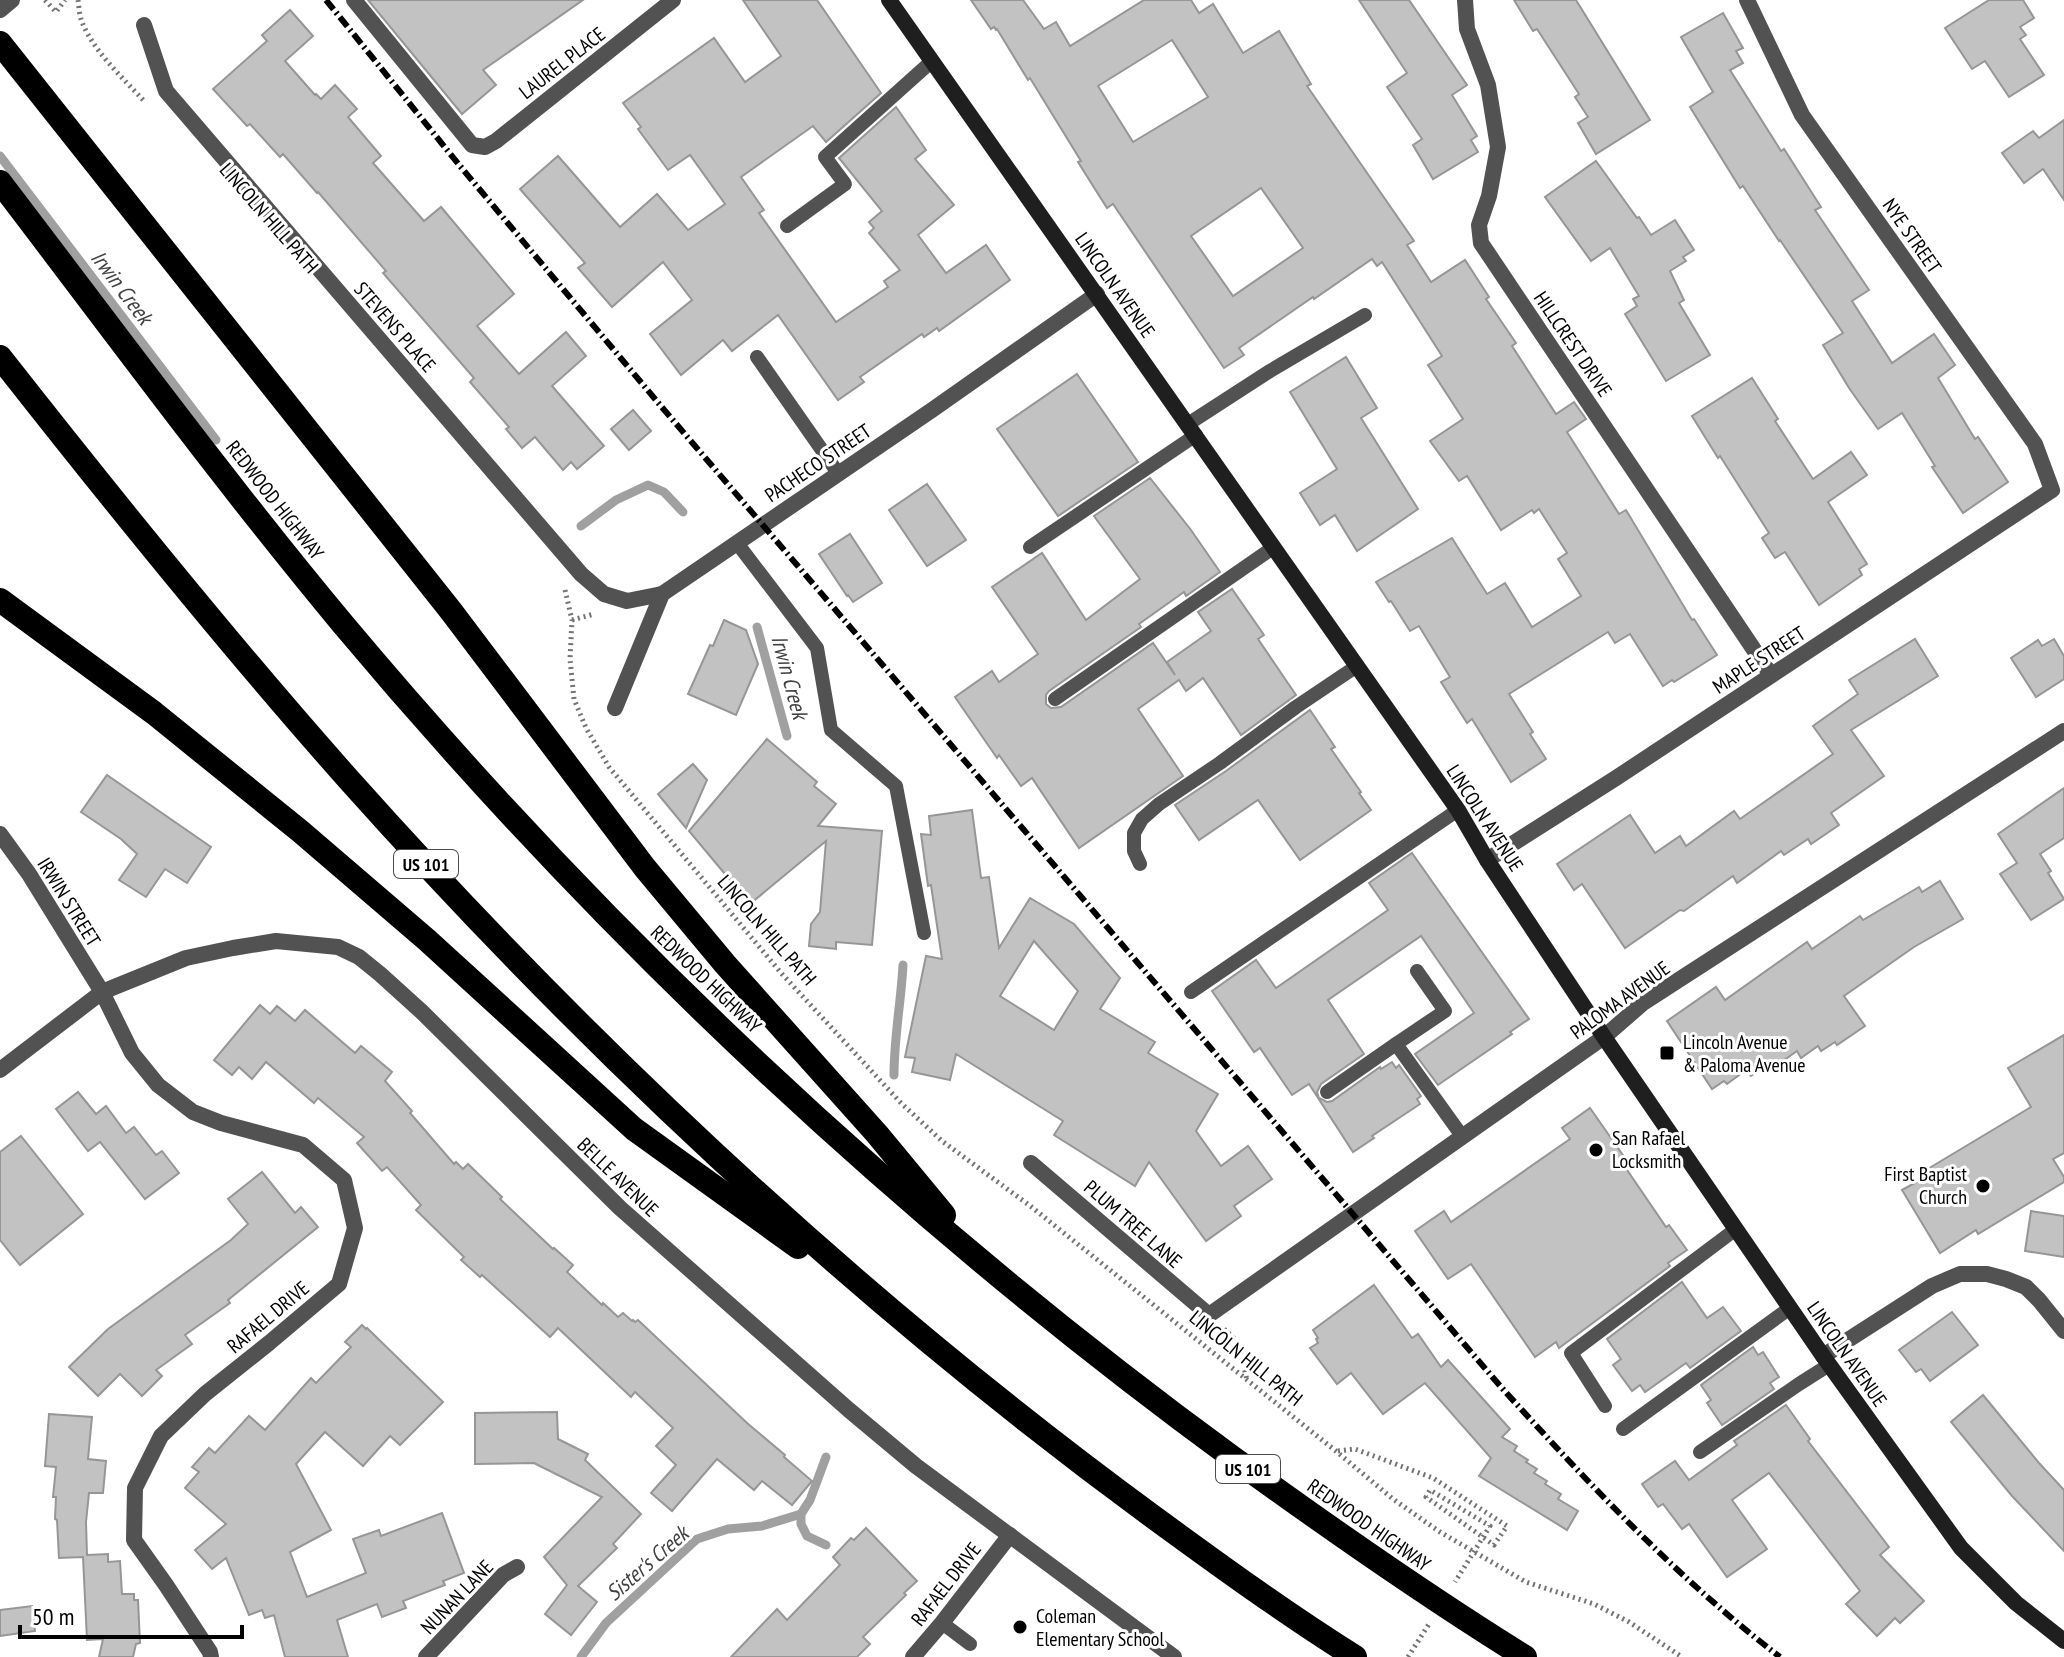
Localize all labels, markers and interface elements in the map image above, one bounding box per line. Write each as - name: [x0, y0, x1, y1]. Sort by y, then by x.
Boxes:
- street label: LAUREL PLACE: [514, 21, 610, 105]
- street label: LINCOLN HILL PATH: [214, 157, 324, 279]
- street label: NYE STREET: [1877, 193, 1947, 279]
- street label: LINCOLN AVENUE: [1069, 227, 1161, 343]
- water label: Irwin Creek: [85, 244, 160, 332]
- street label: STEVENS PLACE: [349, 276, 441, 378]
- street label: HILLCREST DRIVE: [1528, 286, 1618, 402]
- street label: PACHECO STREET: [760, 418, 876, 508]
- street label: REDWOOD HIGHWAY: [220, 435, 330, 565]
- street label: MAPLE STREET: [1708, 620, 1810, 700]
- water label: Irwin Creek: [765, 632, 815, 724]
- street label: LINCOLN AVENUE: [1441, 760, 1529, 876]
- road number: US 101: [394, 850, 458, 878]
- street label: IRWIN STREET: [32, 853, 107, 951]
- street label: LINCOLN HILL PATH: [712, 869, 822, 991]
- street label: REDWOOD HIGHWAY: [645, 919, 767, 1039]
- street label: PALOMA AVENUE: [1565, 955, 1675, 1045]
- place label: Lincoln Avenue & Paloma Avenue: [1683, 1029, 1805, 1078]
- marker: Lincoln Avenue & Paloma Avenue: [1658, 1044, 1676, 1062]
- place label: San Rafael Locksmith: [1612, 1125, 1686, 1174]
- street label: BELLE AVENUE: [572, 1132, 664, 1222]
- marker: San Rafael Locksmith: [1587, 1141, 1605, 1159]
- place label: First Baptist Church: [1884, 1161, 1967, 1210]
- street label: PLUM TREE LANE: [1079, 1174, 1187, 1274]
- marker: First Baptist Church: [1974, 1177, 1992, 1195]
- street label: RAFAEL DRIVE: [222, 1275, 314, 1359]
- street label: LINCOLN AVENUE: [1801, 1296, 1893, 1412]
- street label: LINCOLN HILL PATH: [1184, 1304, 1308, 1412]
- road number: US 101: [1216, 1455, 1280, 1483]
- street label: REDWOOD HIGHWAY: [1302, 1473, 1436, 1577]
- water label: Sister's Creek: [600, 1518, 696, 1606]
- street label: RAFAEL DRIVE: [905, 1537, 987, 1631]
- street label: NUNAN LANE: [415, 1554, 499, 1640]
- scale bar: [20, 1589, 242, 1639]
- text: 50 m: [32, 1601, 74, 1632]
- place label: Coleman Elementary School: [1036, 1603, 1164, 1652]
- marker: Coleman Elementary School: [1011, 1618, 1029, 1636]

